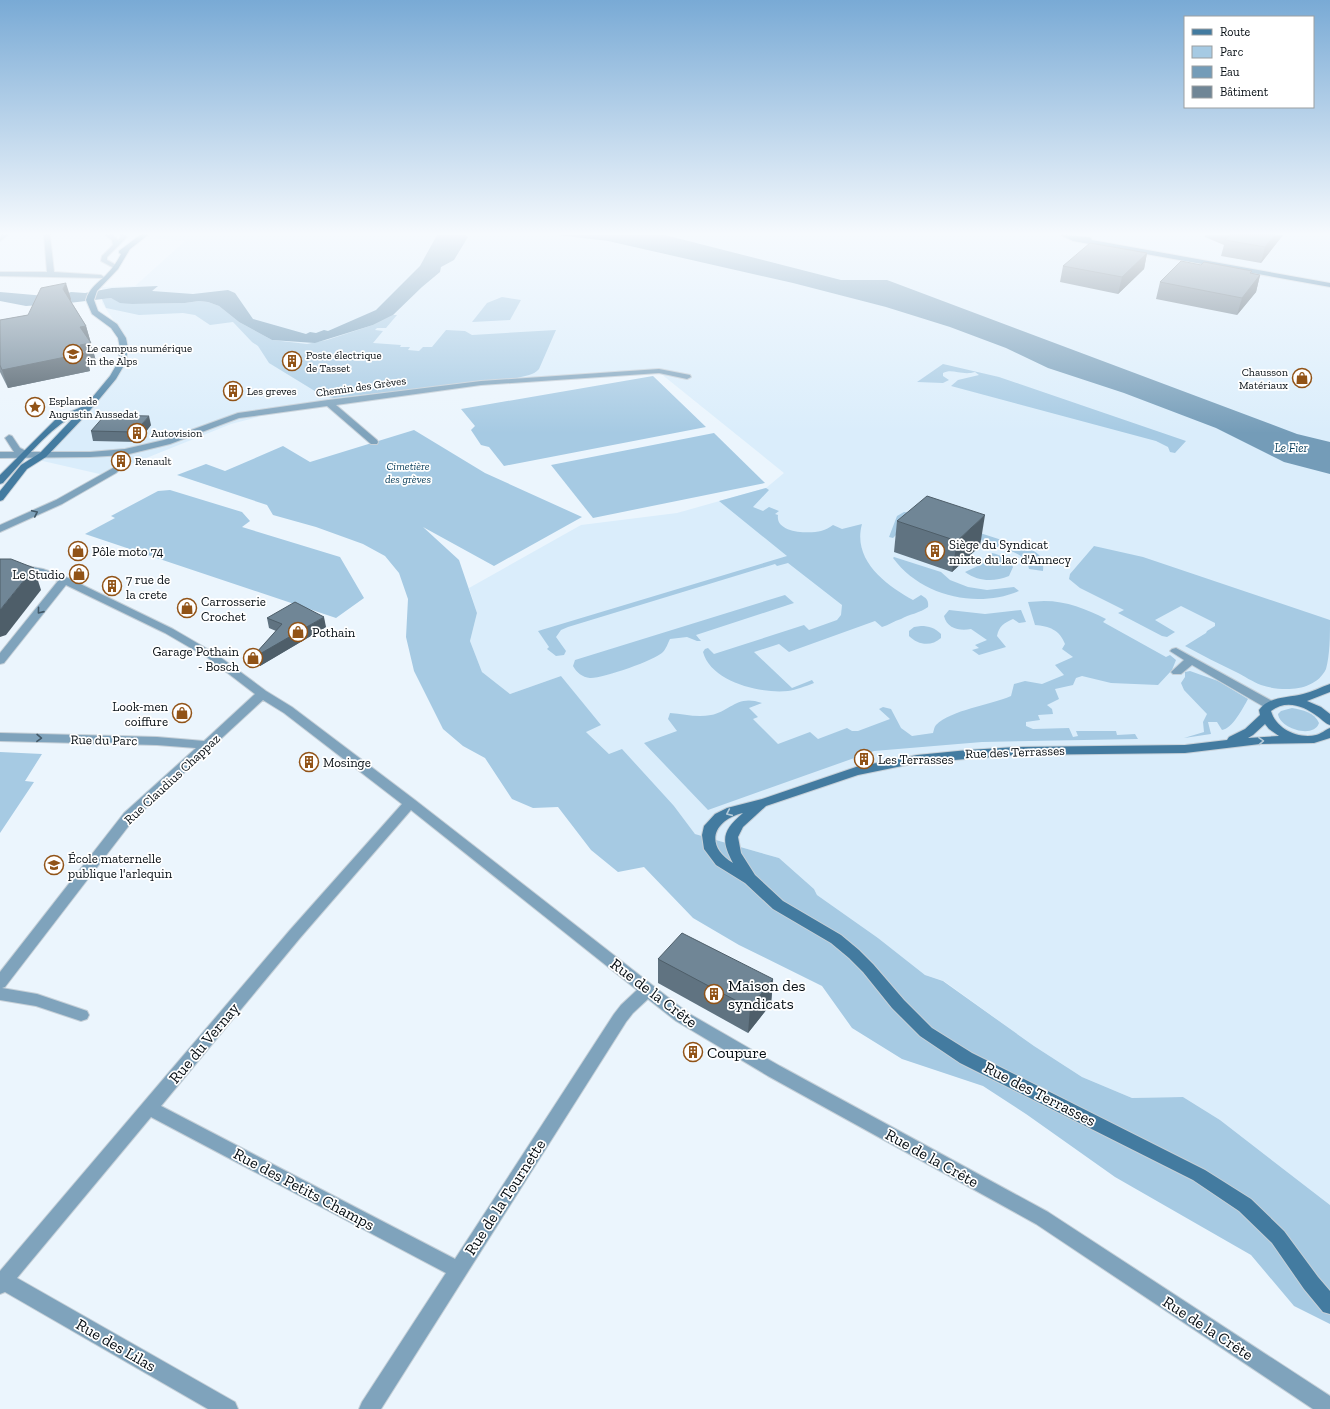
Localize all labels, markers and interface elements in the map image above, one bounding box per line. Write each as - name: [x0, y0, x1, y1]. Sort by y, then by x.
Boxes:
- legend: [1184, 16, 1314, 108]
- text: Route: [1220, 25, 1251, 39]
- text: Parc: [1220, 45, 1244, 59]
- text: Eau: [1220, 65, 1240, 79]
- text: Bâtiment: [1220, 85, 1269, 99]
- place label: Le campus numérique in the Alps: [87, 342, 192, 368]
- school or university icon: Le campus numérique in the Alps: [62, 343, 84, 365]
- place label: Poste électrique de Tasset: [306, 349, 382, 375]
- building icon: Poste électrique de Tasset: [281, 350, 303, 372]
- place label: Chausson Matériaux: [1239, 366, 1289, 392]
- shop icon: Chausson Matériaux: [1291, 367, 1313, 389]
- street label: Chemin des Grèves: [315, 374, 407, 400]
- building icon: Les greves: [222, 380, 244, 402]
- place label: Les greves: [247, 385, 297, 398]
- place label: Esplanade Augustin Aussedat: [49, 395, 139, 421]
- place icon: Esplanade Augustin Aussedat: [24, 396, 46, 418]
- building icon: Autovision: [126, 422, 148, 444]
- place label: Autovision: [151, 427, 203, 440]
- water label: Le Fier: [1274, 441, 1308, 455]
- building icon: Renault: [110, 450, 132, 472]
- place label: Renault: [135, 455, 173, 468]
- park label: Cimetière des grèves: [385, 460, 431, 486]
- one-way arrow: [31, 510, 39, 518]
- place label: Siège du Syndicat mixte du lac d'Annecy: [949, 537, 1072, 567]
- shop icon: Pôle moto 74: [67, 540, 89, 562]
- building icon: Siège du Syndicat mixte du lac d'Annecy: [924, 540, 946, 562]
- place label: Pôle moto 74: [92, 544, 164, 559]
- shop icon: Le Studio: [68, 563, 90, 585]
- place label: Le Studio: [12, 567, 65, 582]
- place label: 7 rue de la crete: [126, 572, 170, 602]
- building icon: 7 rue de la crete: [101, 575, 123, 597]
- place label: Carrosserie Crochet: [201, 594, 266, 624]
- shop icon: Carrosserie Crochet: [176, 597, 198, 619]
- one-way arrow: [38, 606, 45, 613]
- shop icon: Pothain: [287, 621, 309, 643]
- place label: Pothain: [312, 625, 356, 640]
- place label: Garage Pothain - Bosch: [152, 644, 240, 674]
- shop icon: Garage Pothain - Bosch: [242, 647, 264, 669]
- place label: Look-men coiffure: [112, 699, 169, 729]
- shop icon: Look-men coiffure: [171, 702, 193, 724]
- street label: Rue Claudius Chappaz: [121, 731, 223, 827]
- street label: Rue du Parc: [70, 732, 138, 748]
- one-way arrow: [36, 734, 42, 742]
- one-way arrow: [1258, 736, 1264, 745]
- street label: Rue des Terrasses: [965, 743, 1065, 761]
- building icon: Les Terrasses: [853, 748, 875, 770]
- building icon: Mosinge: [298, 751, 320, 773]
- place label: Les Terrasses: [878, 752, 954, 767]
- place label: Mosinge: [323, 755, 371, 770]
- one-way arrow: [725, 808, 733, 816]
- place label: École maternelle publique l'arlequin: [68, 851, 173, 881]
- school or university icon: École maternelle publique l'arlequin: [43, 854, 65, 876]
- street label: Rue de la Crête: [607, 954, 701, 1032]
- place label: Maison des syndicats: [728, 976, 806, 1013]
- building icon: Maison des syndicats: [703, 983, 725, 1005]
- street label: Rue du Vernay: [165, 998, 244, 1087]
- building icon: Coupure: [682, 1041, 704, 1063]
- place label: Coupure: [707, 1043, 767, 1062]
- street label: Rue des Terrasses: [981, 1058, 1099, 1130]
- street label: Rue de la Crête: [882, 1125, 982, 1191]
- street label: Rue de la Tournette: [460, 1136, 550, 1258]
- street label: Rue des Petits Champs: [230, 1144, 378, 1234]
- street label: Rue de la Crête: [1159, 1292, 1257, 1364]
- street label: Rue des Lilas: [73, 1314, 159, 1376]

